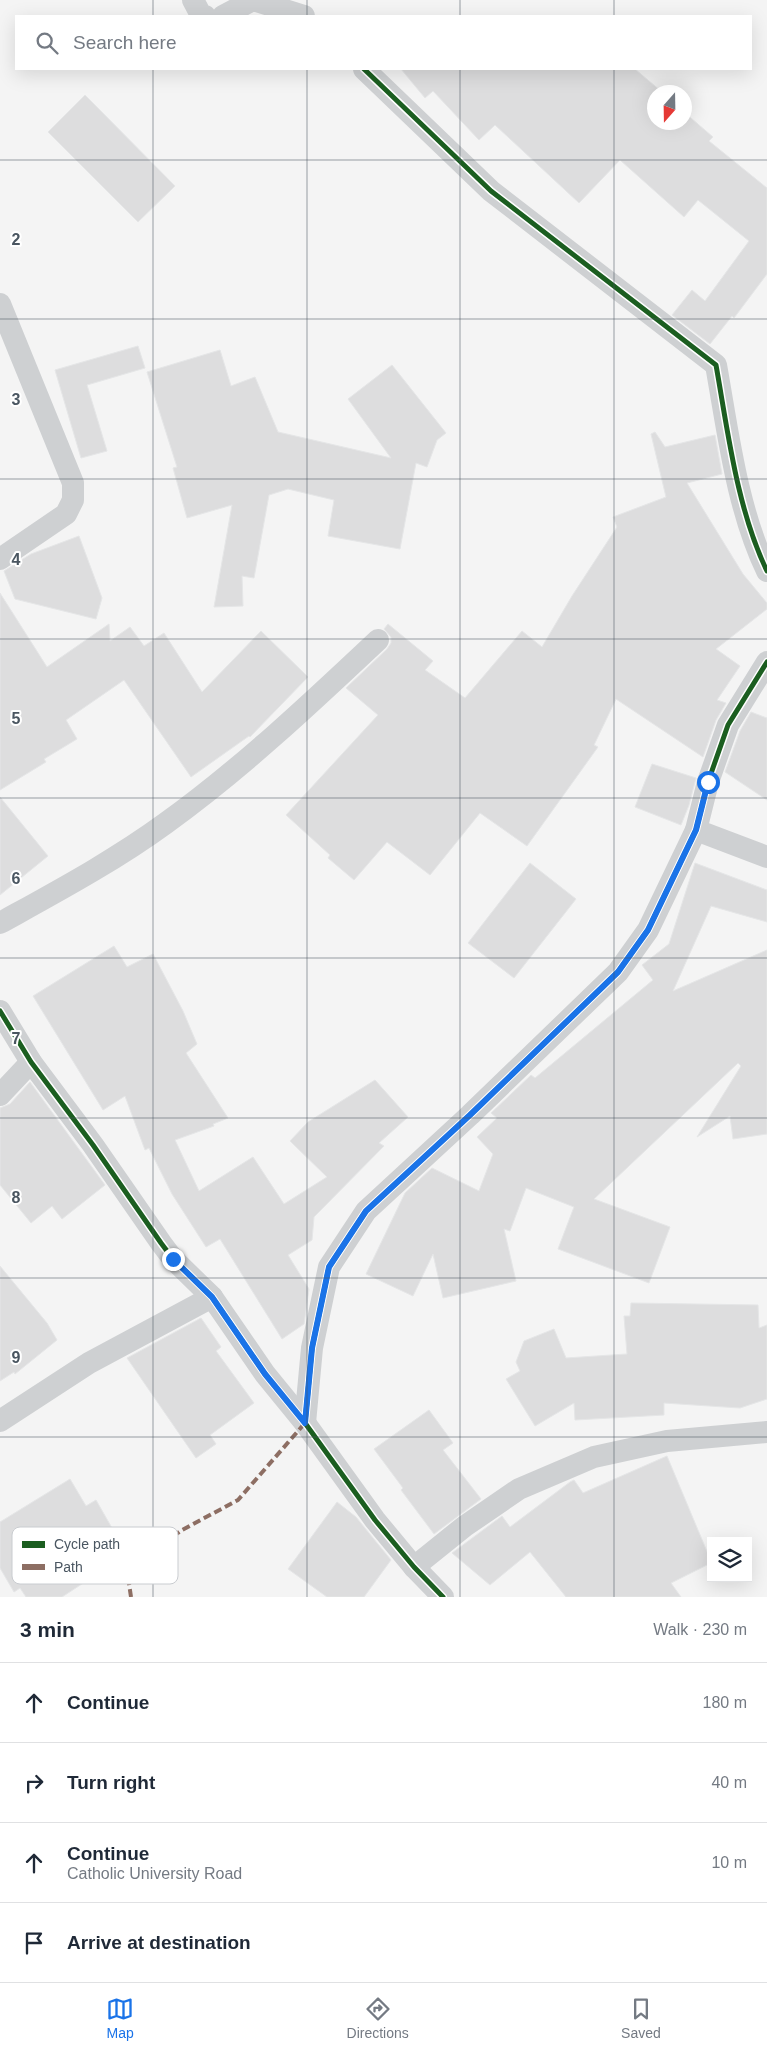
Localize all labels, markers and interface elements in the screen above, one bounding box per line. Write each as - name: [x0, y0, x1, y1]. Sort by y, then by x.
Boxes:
- search box: [15, 15, 752, 70]
- icon: search: [33, 29, 61, 57]
- text: Search here: [73, 32, 177, 53]
- north arrow: [647, 85, 692, 130]
- text: 2: [12, 231, 21, 248]
- text: 3: [12, 391, 21, 408]
- text: 4: [12, 551, 21, 568]
- text: 5: [12, 710, 21, 727]
- route start: [697, 771, 720, 794]
- text: 6: [12, 870, 21, 887]
- text: 7: [12, 1030, 21, 1047]
- text: 8: [12, 1189, 21, 1206]
- route end: [162, 1248, 185, 1271]
- text: 9: [12, 1349, 21, 1366]
- legend: [12, 1527, 178, 1584]
- text: Cycle path: [54, 1536, 120, 1552]
- map controls: [707, 1537, 752, 1582]
- button: layers: [707, 1537, 752, 1582]
- text: Path: [54, 1559, 83, 1575]
- text: 3 min: [20, 1618, 75, 1641]
- text: Walk · 230 m: [653, 1621, 747, 1638]
- icon: ahead: [20, 1689, 48, 1717]
- text: Continue: [67, 1692, 149, 1713]
- text: 180 m: [703, 1694, 747, 1711]
- icon: right: [20, 1769, 48, 1797]
- text: Turn right: [67, 1772, 155, 1793]
- text: 40 m: [711, 1774, 747, 1791]
- text: Continue: [67, 1843, 149, 1864]
- icon: ahead: [20, 1849, 48, 1877]
- text: 10 m: [711, 1854, 747, 1871]
- text: Catholic University Road: [67, 1865, 242, 1882]
- icon: arrive: [20, 1929, 48, 1957]
- text: Arrive at destination: [67, 1932, 251, 1953]
- tab: Map: [106, 1995, 134, 2041]
- tab: Directions: [347, 1995, 409, 2041]
- tab: Saved: [621, 1995, 661, 2041]

